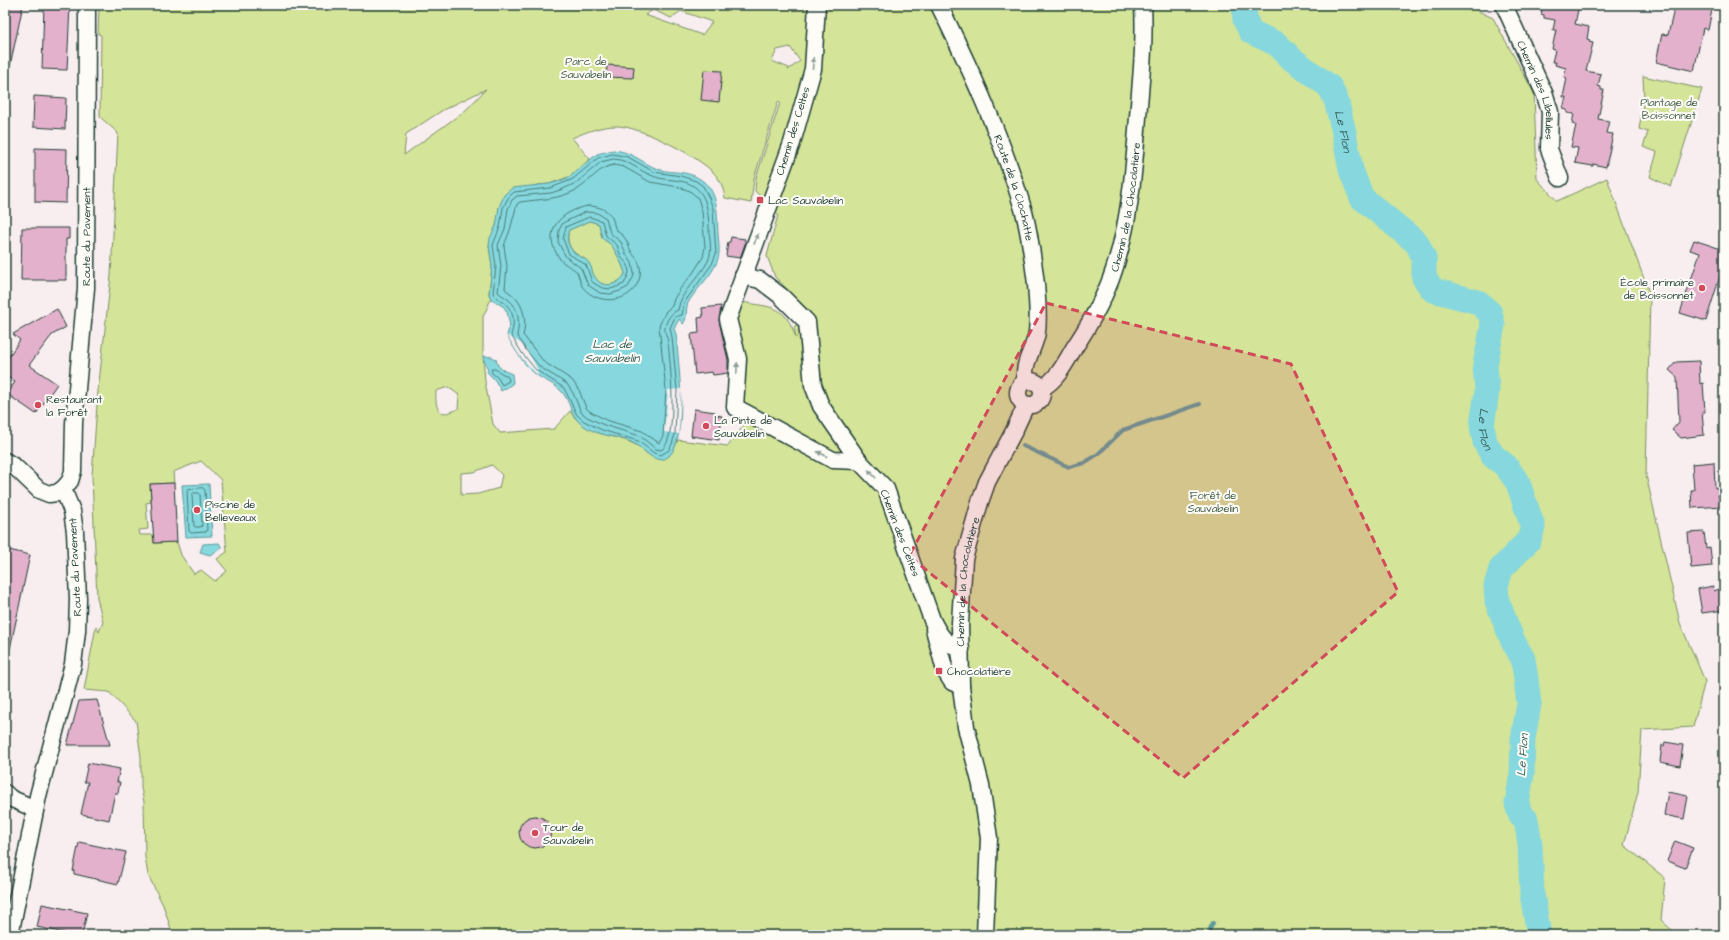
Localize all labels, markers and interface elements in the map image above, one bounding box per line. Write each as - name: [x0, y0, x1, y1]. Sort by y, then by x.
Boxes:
- street label: Chemin des Libellules: [1514, 38, 1558, 140]
- park label: Parc de Sauvabelin: [561, 54, 612, 82]
- one-way arrow: [810, 57, 816, 69]
- street label: Chemin des Celtes: [772, 84, 814, 177]
- park label: Plantage de Boissonnet: [1640, 95, 1698, 123]
- water label: Le Flon: [1330, 109, 1356, 155]
- street label: Route de la Clochatte: [991, 132, 1037, 242]
- street label: Chemin de la Chocolatière: [1106, 142, 1143, 274]
- street label: Route du Pavement: [79, 187, 94, 286]
- place label: Lac Sauvabelin: [768, 193, 844, 208]
- marker: Lac Sauvabelin: [755, 195, 765, 205]
- one-way arrow: [753, 233, 759, 245]
- place label: École primaire de Boissonnet: [1621, 275, 1695, 303]
- marker: École primaire de Boissonnet: [1697, 283, 1707, 293]
- water label: Lac de Sauvabelin: [584, 336, 641, 367]
- one-way arrow: [734, 362, 741, 374]
- place label: Restaurant la Forêt: [46, 392, 103, 420]
- marker: Restaurant la Forêt: [33, 400, 43, 410]
- water label: Le Flon: [1473, 407, 1497, 454]
- place label: La Pinte de Sauvabelin: [714, 413, 772, 441]
- marker: La Pinte de Sauvabelin: [701, 421, 711, 431]
- one-way arrow: [816, 450, 827, 457]
- one-way arrow: [867, 469, 876, 479]
- street label: Chemin des Celtes: [876, 487, 924, 579]
- park label: Forêt de Sauvabelin: [1188, 488, 1239, 516]
- place label: Piscine de Belleveaux: [205, 497, 257, 525]
- marker: Piscine de Belleveaux: [192, 505, 202, 515]
- street label: Chemin de la Chocolatière: [952, 515, 983, 647]
- street label: Route du Pavement: [65, 517, 85, 617]
- place label: Chocolatière: [947, 664, 1011, 679]
- marker: Chocolatière: [934, 666, 944, 676]
- water label: Le Flon: [1513, 732, 1533, 777]
- place label: Tour de Sauvabelin: [543, 820, 594, 848]
- marker: Tour de Sauvabelin: [530, 828, 540, 838]

